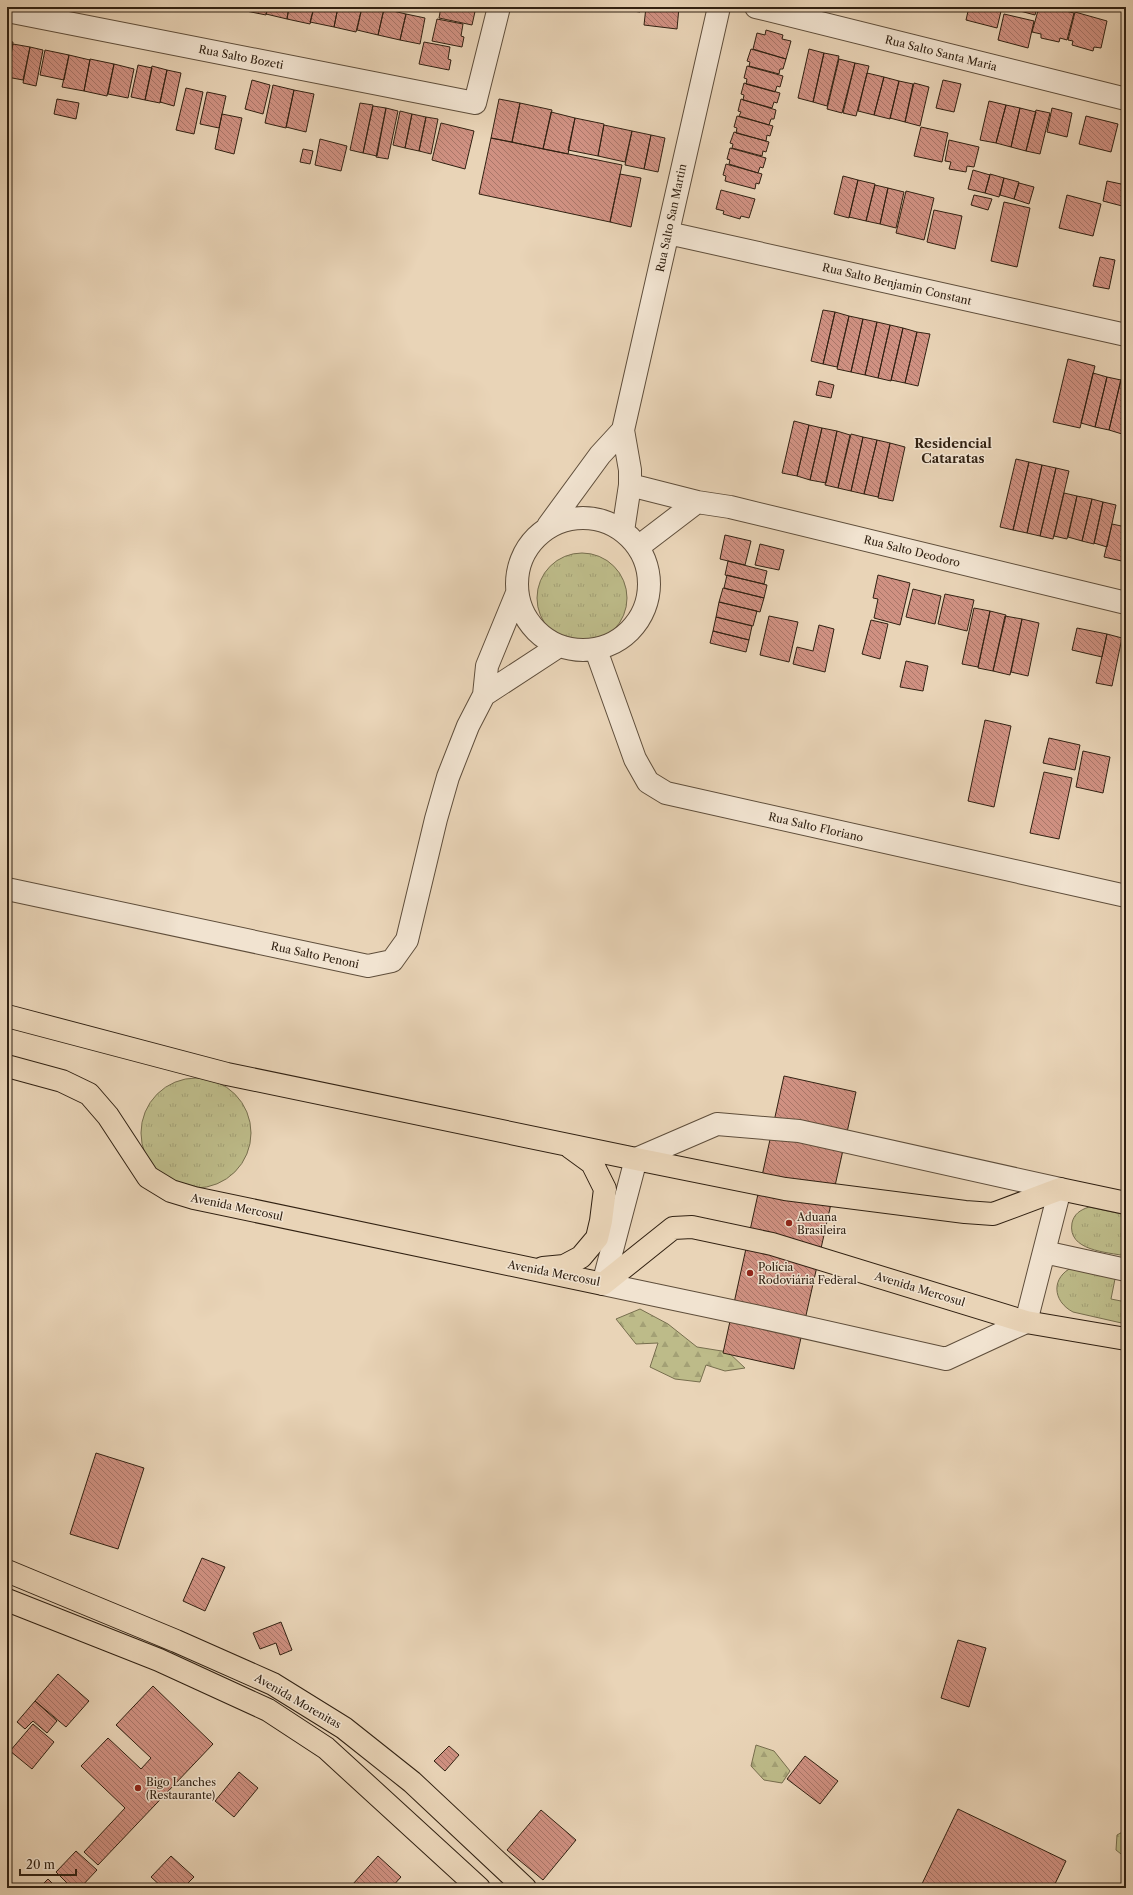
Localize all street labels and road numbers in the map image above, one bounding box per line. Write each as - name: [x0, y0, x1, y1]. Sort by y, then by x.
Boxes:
- street label: Rua Salto Santa Maria: [884, 32, 999, 74]
- street label: Rua Salto Bozeti: [197, 42, 285, 72]
- street label: Rua Salto San Martin: [653, 162, 689, 273]
- street label: Rua Salto Benjamin Constant: [821, 260, 973, 308]
- street label: Rua Salto Deodoro: [862, 532, 962, 570]
- street label: Rua Salto Floriano: [767, 809, 865, 845]
- street label: Rua Salto Penoni: [270, 939, 361, 971]
- street label: Avenida Mercosul: [189, 1190, 285, 1224]
- street label: Avenida Mercosul: [506, 1257, 602, 1289]
- street label: Avenida Mercosul: [872, 1268, 968, 1310]
- street label: Avenida Morenitas: [251, 1670, 344, 1732]

